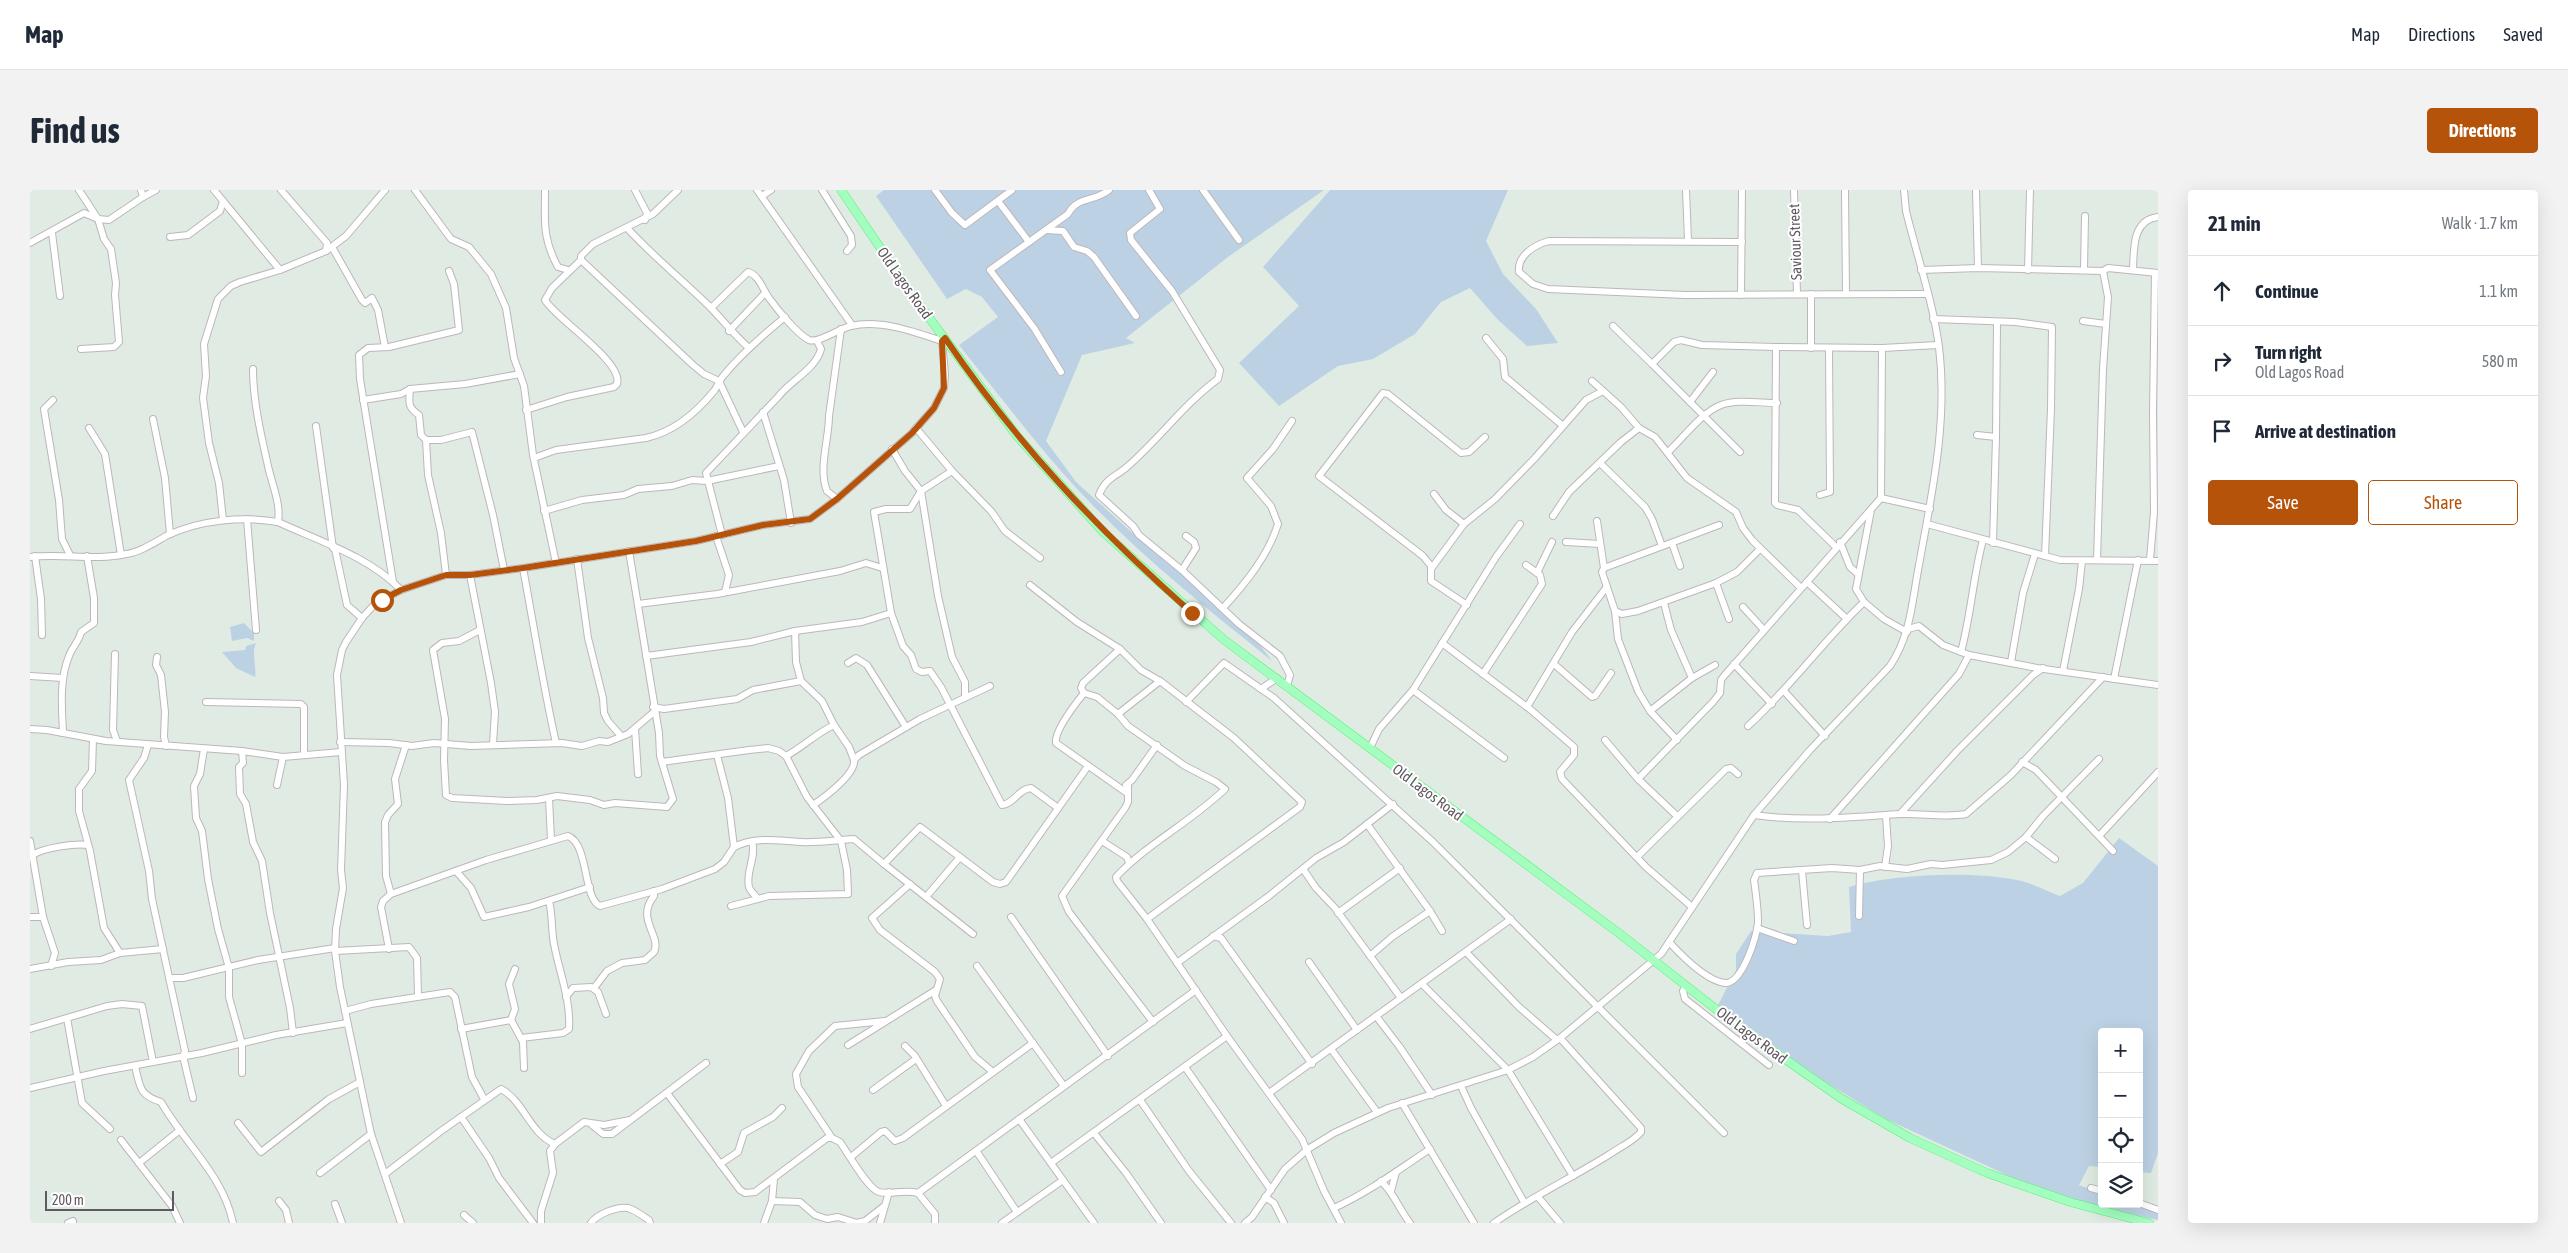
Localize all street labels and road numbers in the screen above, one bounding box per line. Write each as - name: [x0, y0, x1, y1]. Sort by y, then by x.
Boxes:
- street label: Saviour Street: [1785, 203, 1805, 281]
- street label: Old Lagos Road: [874, 244, 936, 322]
- street label: Old Lagos Road: [1389, 760, 1467, 824]
- street label: Old Lagos Road: [1713, 1003, 1791, 1067]

